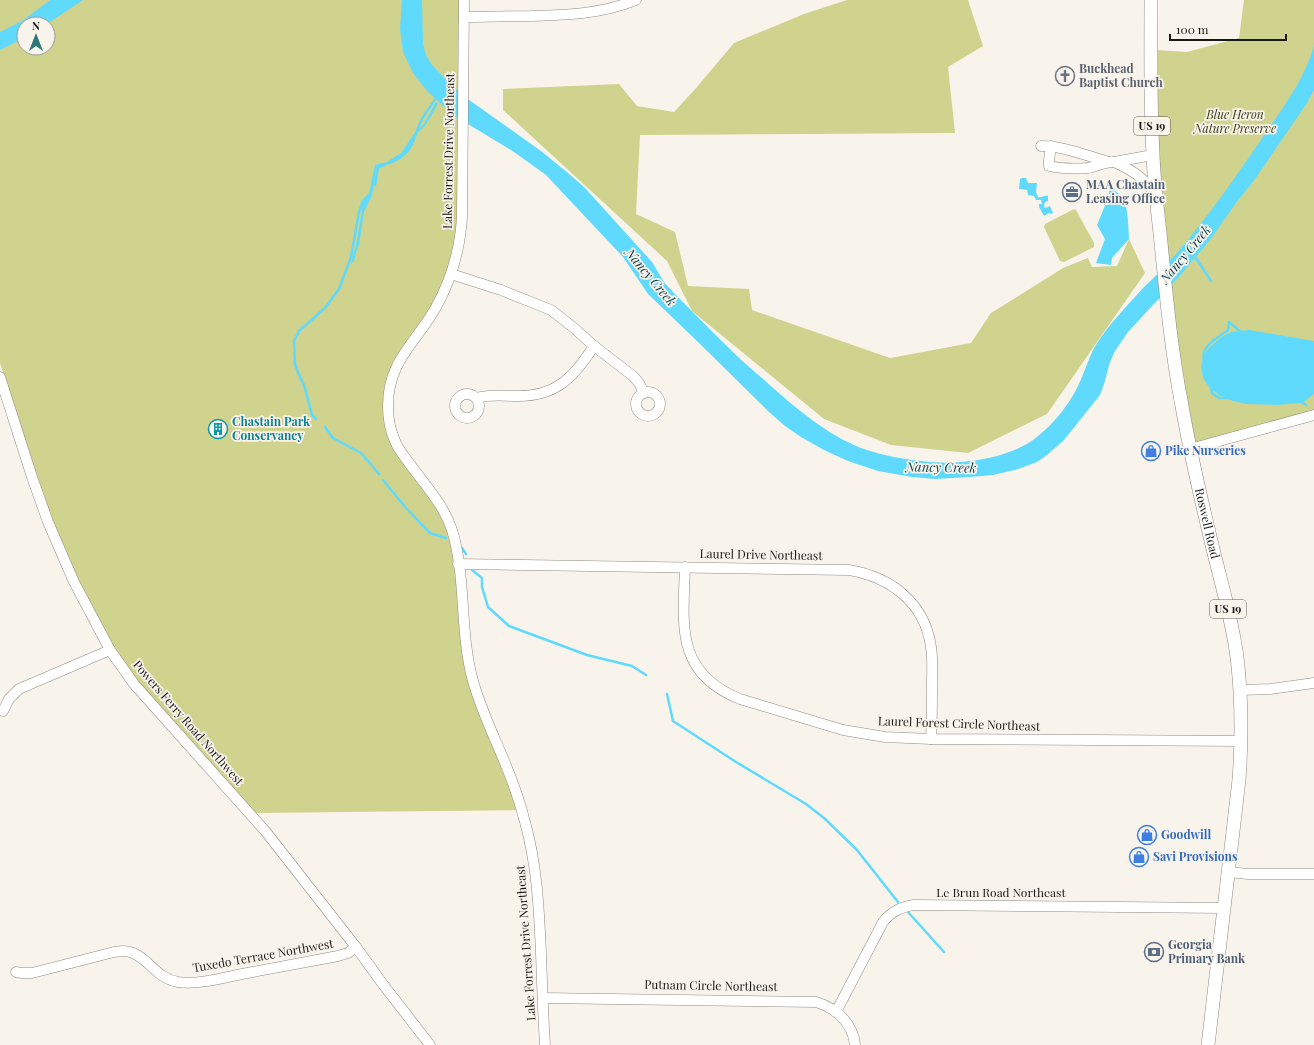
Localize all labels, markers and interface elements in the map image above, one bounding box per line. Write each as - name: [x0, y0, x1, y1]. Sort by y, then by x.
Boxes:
- north arrow: [16, 16, 56, 56]
- scale bar: [1170, 16, 1286, 42]
- text: N: [32, 18, 40, 33]
- text: 100 m: [1176, 21, 1209, 37]
- place label: Buckhead Baptist Church: [1079, 60, 1163, 90]
- church icon: Buckhead Baptist Church: [1054, 65, 1076, 87]
- street label: Lake Forrest Drive Northeast: [439, 72, 457, 229]
- park label: Blue Heron Nature Preserve: [1193, 106, 1276, 136]
- road number: US 19: [1134, 117, 1170, 135]
- place label: MAA Chastain Leasing Office: [1086, 176, 1166, 206]
- office icon: MAA Chastain Leasing Office: [1061, 181, 1083, 203]
- water label: Nancy Creek: [1155, 221, 1214, 287]
- water label: Nancy Creek: [622, 243, 681, 309]
- place label: Chastain Park Conservancy: [232, 413, 311, 443]
- building icon: Chastain Park Conservancy: [207, 418, 229, 440]
- shop icon: Pike Nurseries: [1140, 440, 1162, 462]
- place label: Pike Nurseries: [1165, 442, 1246, 458]
- water label: Nancy Creek: [905, 457, 977, 476]
- street label: Roswell Road: [1192, 486, 1224, 560]
- street label: Laurel Drive Northeast: [699, 545, 823, 563]
- road number: US 19: [1210, 600, 1246, 618]
- street label: Powers Ferry Road Northwest: [130, 656, 248, 789]
- street label: Laurel Forest Circle Northeast: [878, 712, 1041, 734]
- shop icon: Goodwill: [1136, 824, 1158, 846]
- place label: Goodwill: [1161, 826, 1212, 842]
- shop icon: Savi Provisions: [1128, 846, 1150, 868]
- place label: Savi Provisions: [1153, 848, 1238, 864]
- street label: Lake Forrest Drive Northeast: [512, 864, 538, 1021]
- street label: Le Brun Road Northeast: [936, 884, 1066, 900]
- street label: Tuxedo Terrace Northwest: [191, 935, 335, 975]
- place label: Georgia Primary Bank: [1168, 936, 1246, 966]
- bank icon: Georgia Primary Bank: [1143, 941, 1165, 963]
- street label: Putnam Circle Northeast: [644, 976, 779, 994]

